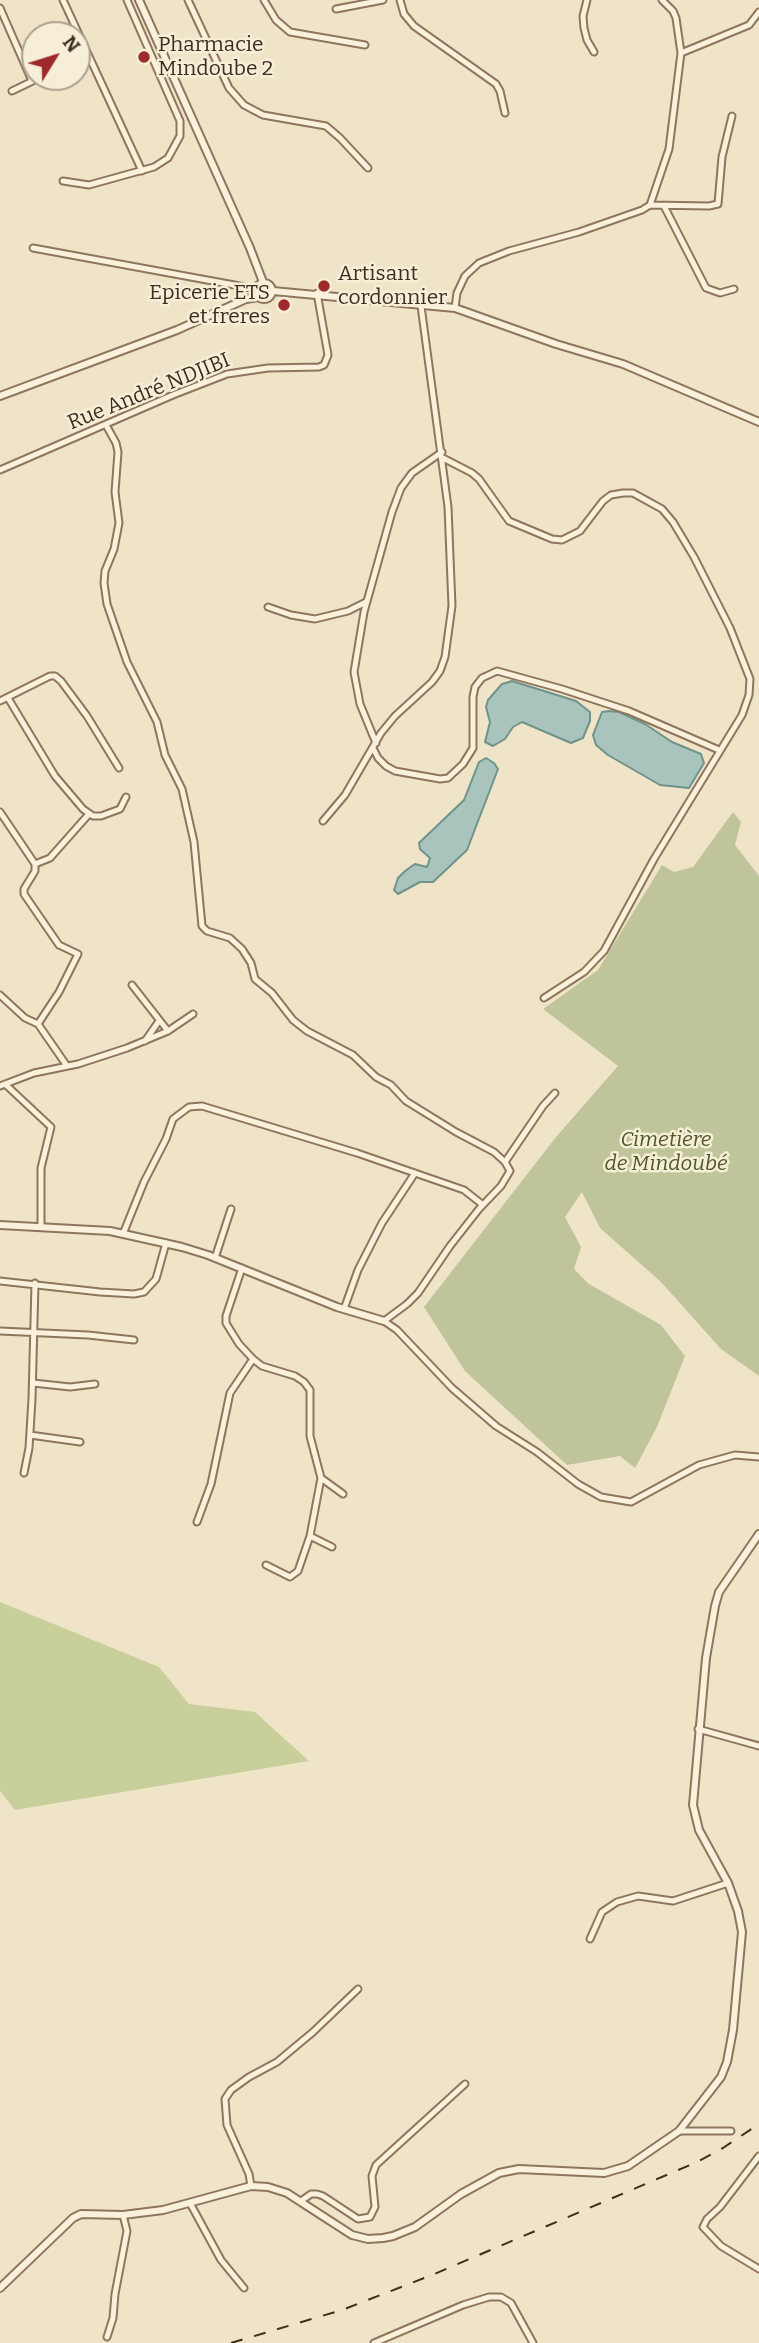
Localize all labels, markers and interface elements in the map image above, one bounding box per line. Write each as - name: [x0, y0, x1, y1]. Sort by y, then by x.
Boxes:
- north arrow: [21, 21, 91, 91]
- text: N: [58, 31, 85, 57]
- place label: Pharmacie Mindoube 2: [158, 32, 273, 82]
- marker: Pharmacie Mindoube 2: [136, 49, 152, 65]
- place label: Artisant cordonnier: [338, 261, 447, 311]
- marker: Artisant cordonnier: [316, 278, 332, 294]
- place label: Epicerie ETS et freres: [149, 280, 270, 330]
- marker: Epicerie ETS et freres: [276, 297, 292, 313]
- street label: Rue André NDJIBI: [64, 348, 234, 436]
- park label: Cimetière de Mindoubé: [604, 1127, 728, 1177]

